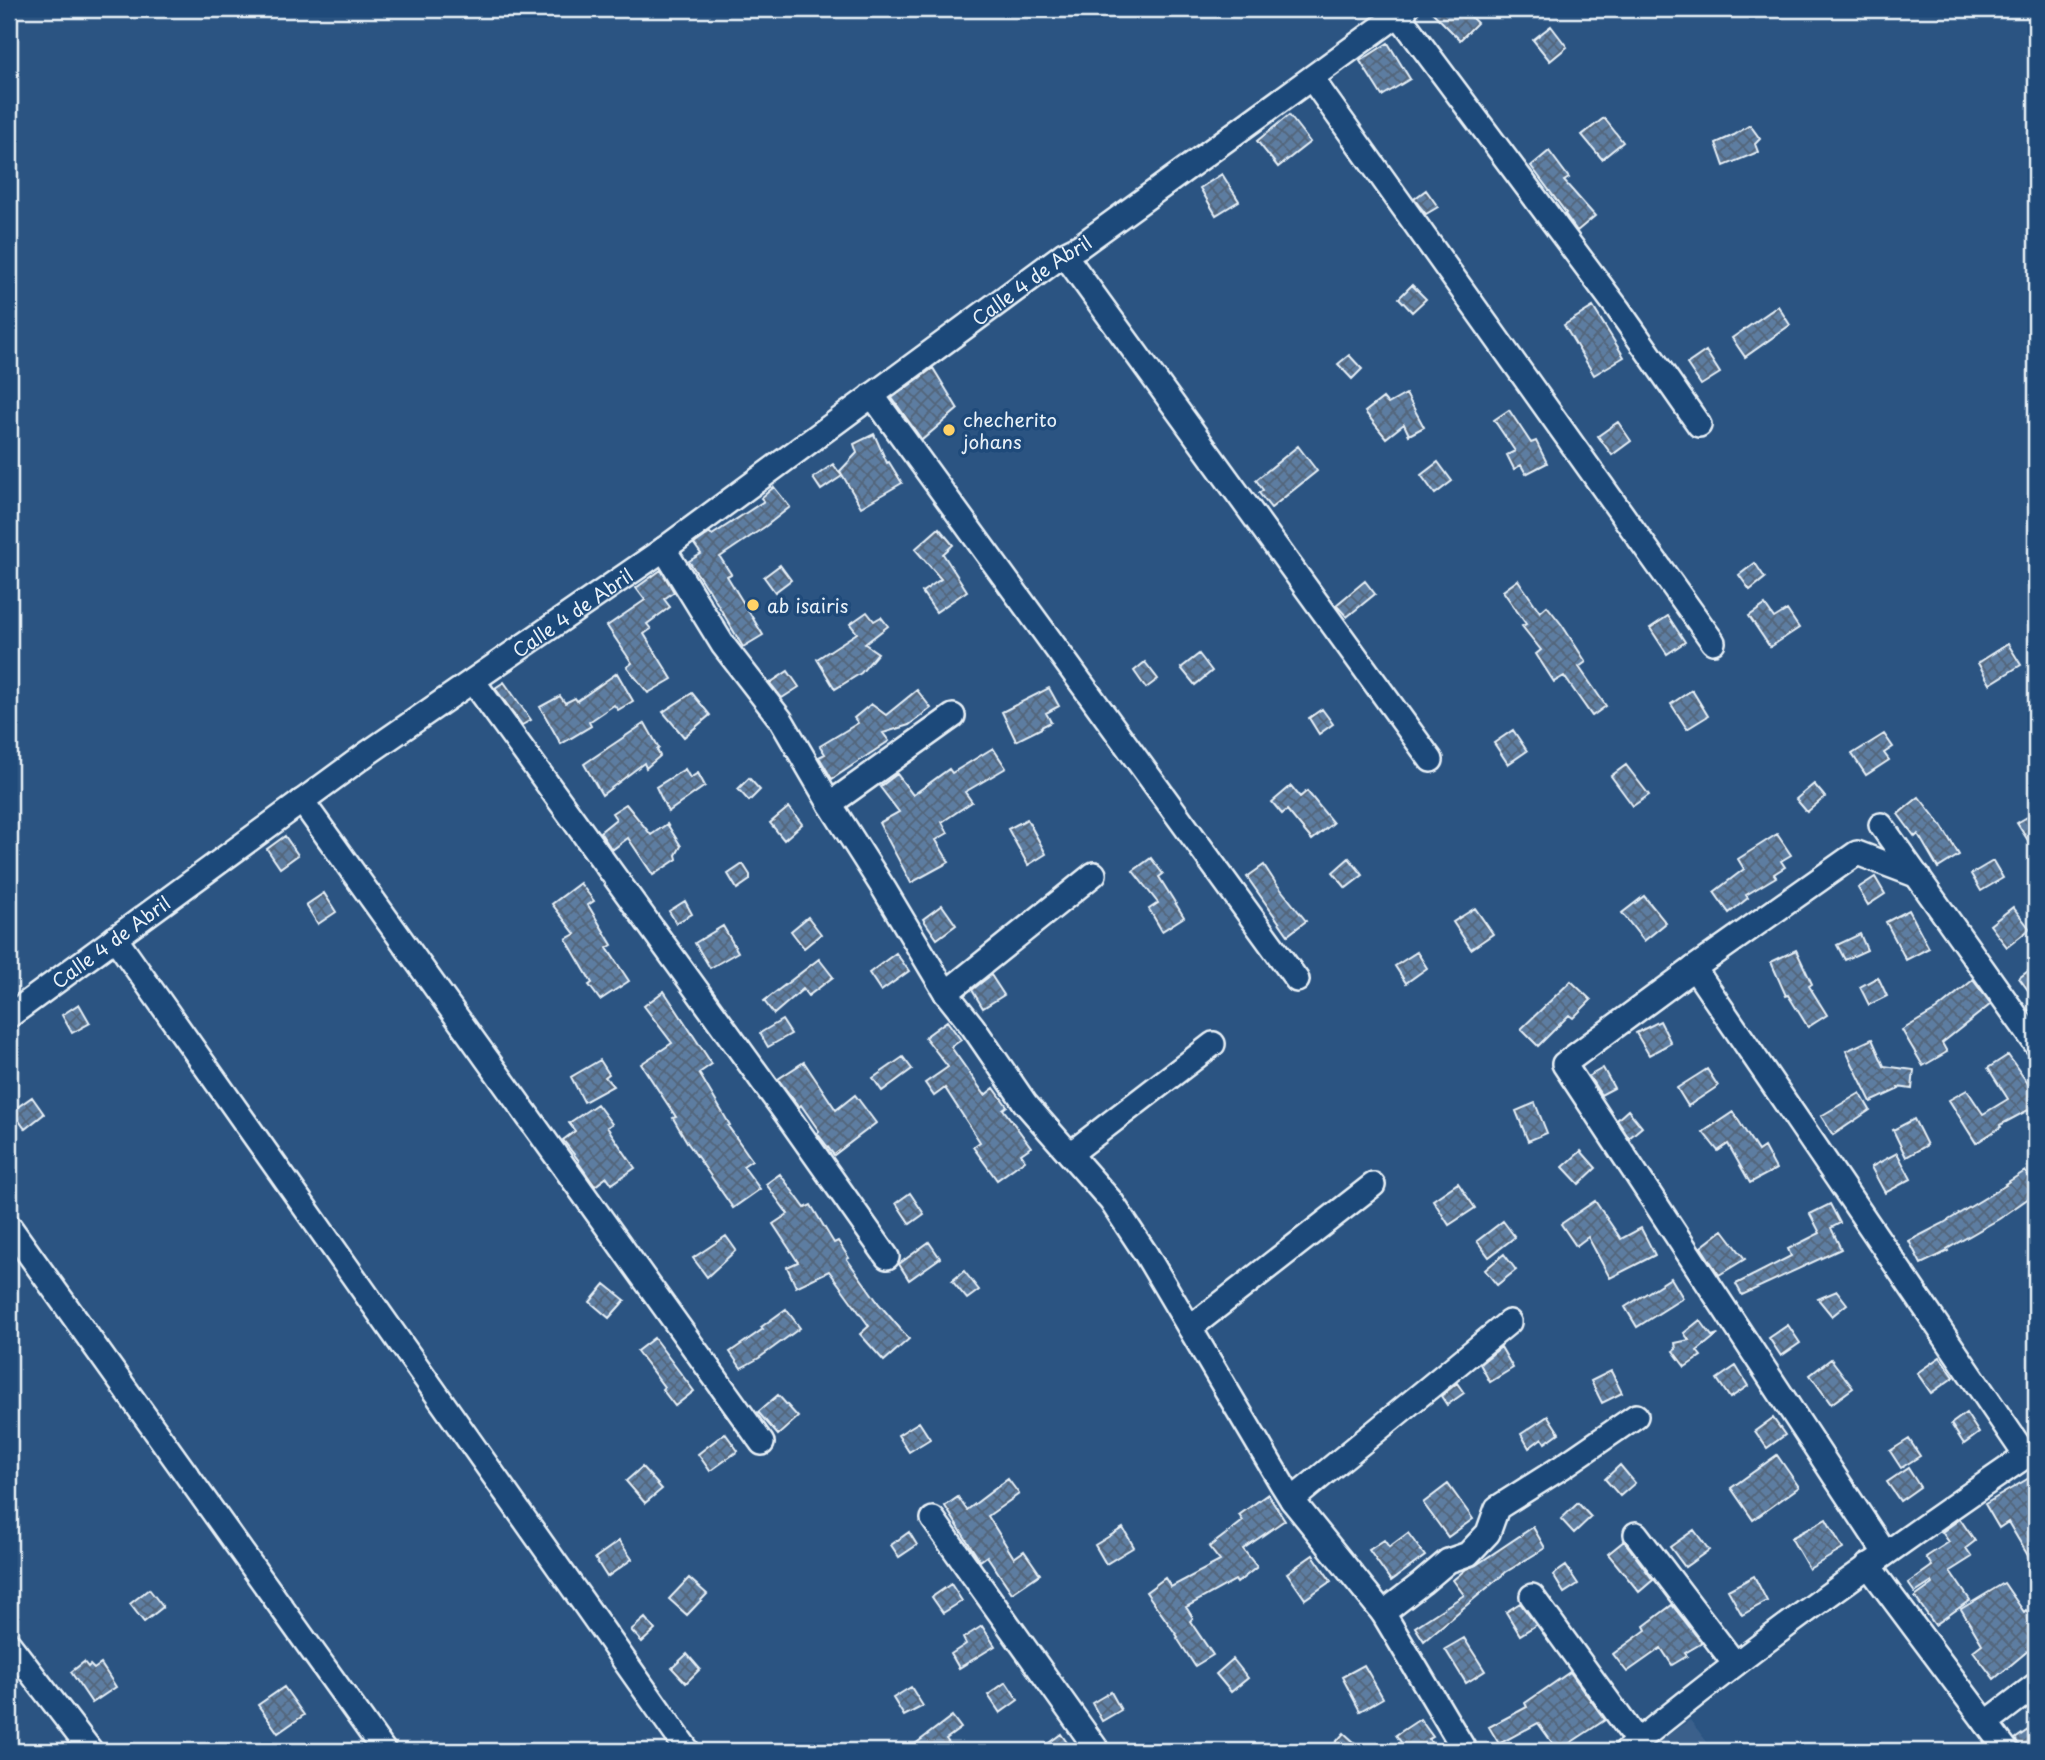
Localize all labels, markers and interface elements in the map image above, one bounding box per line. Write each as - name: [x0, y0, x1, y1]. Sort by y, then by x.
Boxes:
- street label: Calle 4 de Abril: [966, 228, 1097, 332]
- place label: checherito johans: [961, 405, 1057, 455]
- marker: checherito johans: [941, 422, 957, 438]
- street label: Calle 4 de Abril: [506, 561, 638, 664]
- place label: ab isairis: [767, 591, 849, 619]
- marker: ab isairis: [745, 597, 761, 613]
- street label: Calle 4 de Abril: [45, 889, 176, 994]

